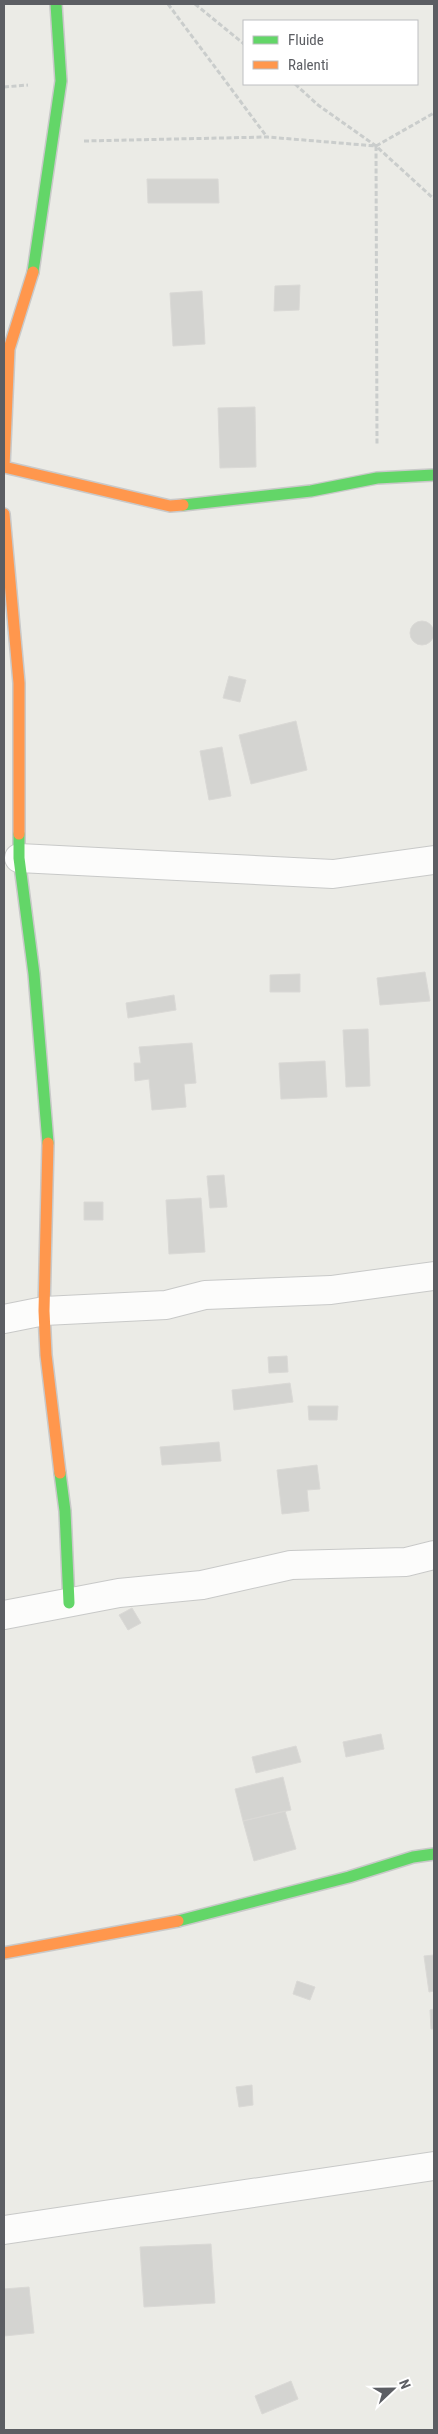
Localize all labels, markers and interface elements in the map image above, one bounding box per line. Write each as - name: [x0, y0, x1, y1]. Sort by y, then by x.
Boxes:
- legend: [243, 20, 418, 85]
- text: Fluide: [288, 31, 324, 49]
- text: Ralenti: [288, 56, 329, 74]
- north arrow: [368, 2364, 418, 2414]
- text: N: [396, 2377, 414, 2391]

